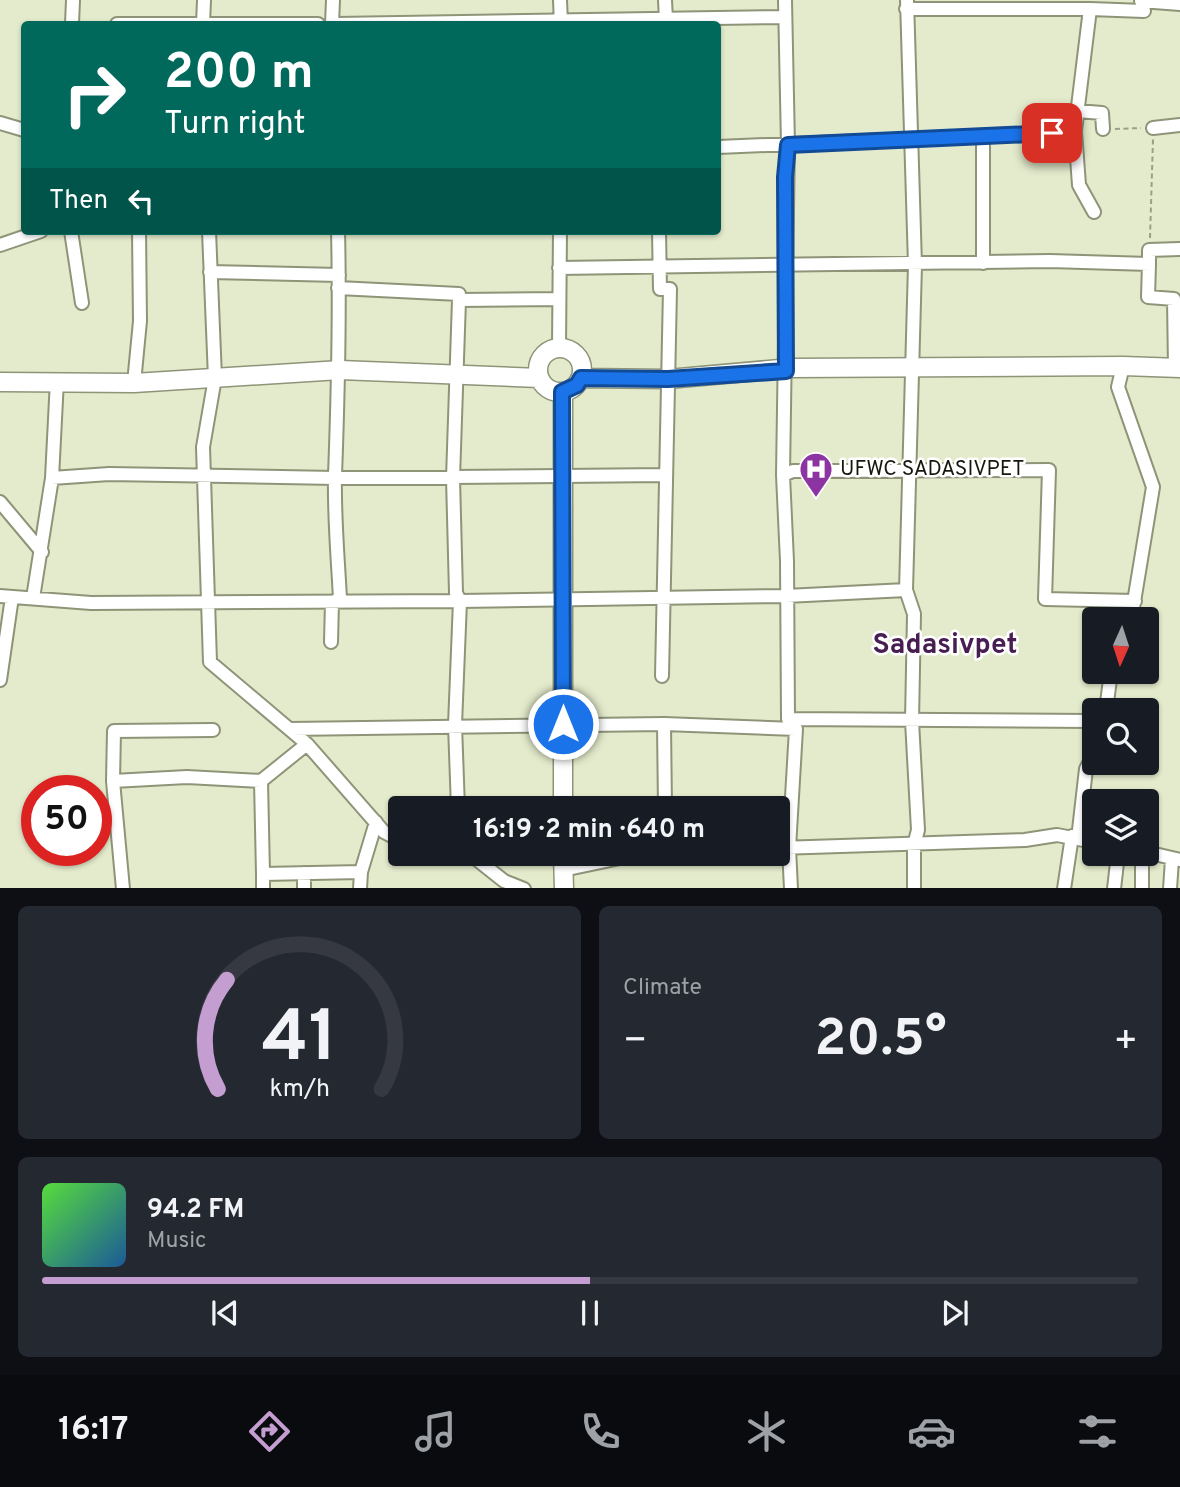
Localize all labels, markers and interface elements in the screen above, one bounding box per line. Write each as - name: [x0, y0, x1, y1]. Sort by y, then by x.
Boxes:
- text: 200 m: [164, 44, 314, 106]
- icon: right: [49, 49, 140, 140]
- pin: [1022, 103, 1082, 163]
- text: Turn right: [164, 105, 306, 145]
- icon: arrive: [1033, 114, 1071, 152]
- icon: left: [122, 182, 160, 220]
- text: Then: [49, 185, 108, 218]
- hospital icon: UFWC SADASIVPET: [797, 450, 835, 499]
- place label: UFWC SADASIVPET: [840, 456, 1025, 483]
- north arrow: [1082, 607, 1158, 684]
- map controls: [1082, 607, 1159, 866]
- district label: Sadasivpet: [873, 628, 1017, 664]
- position arrow: [526, 687, 600, 761]
- button: search: [1082, 698, 1159, 775]
- speed limit sign: 50: [21, 775, 112, 866]
- button: layers: [1082, 789, 1159, 866]
- text: 16:19 · 2 min · 640 m: [473, 814, 705, 847]
- text: Climate: [623, 974, 702, 1003]
- text: 41: [262, 995, 337, 1087]
- text: 20.5°: [814, 1008, 947, 1074]
- text: −: [623, 1018, 648, 1067]
- text: +: [1113, 1018, 1138, 1067]
- text: km/h: [269, 1073, 330, 1105]
- text: 94.2 FM: [147, 1194, 244, 1227]
- text: Music: [147, 1227, 207, 1256]
- icon: previous: [206, 1294, 244, 1332]
- icon: pause: [571, 1294, 609, 1332]
- icon: next: [936, 1294, 974, 1332]
- icon: directions: [245, 1407, 294, 1456]
- icon: music: [411, 1407, 460, 1456]
- icon: phone: [576, 1407, 625, 1456]
- icon: climate: [742, 1407, 791, 1456]
- icon: car: [907, 1407, 956, 1456]
- icon: filters: [1073, 1407, 1122, 1456]
- text: 16:17: [58, 1411, 128, 1451]

